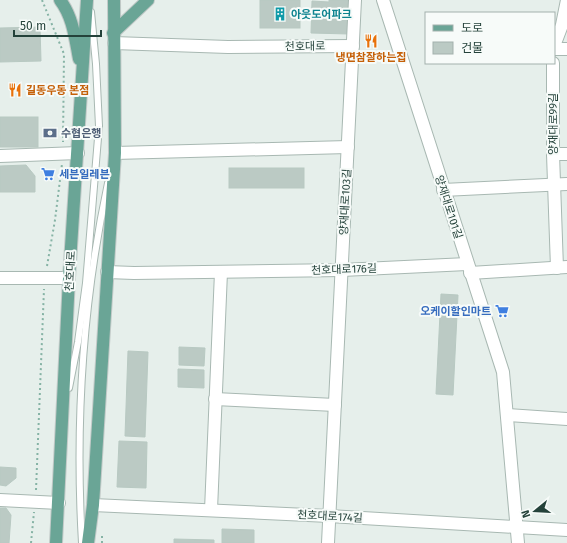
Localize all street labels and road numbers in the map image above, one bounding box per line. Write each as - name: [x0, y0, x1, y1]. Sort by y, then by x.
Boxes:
- street label: 천호대로: [285, 40, 325, 53]
- street label: 양재대로99길: [547, 93, 560, 155]
- street label: 양재대로103길: [337, 168, 354, 236]
- street label: 양재대로101길: [432, 174, 465, 241]
- street label: 천호대로: [63, 250, 78, 292]
- street label: 천호대로176길: [311, 262, 377, 277]
- street label: 천호대로174길: [297, 508, 363, 525]

